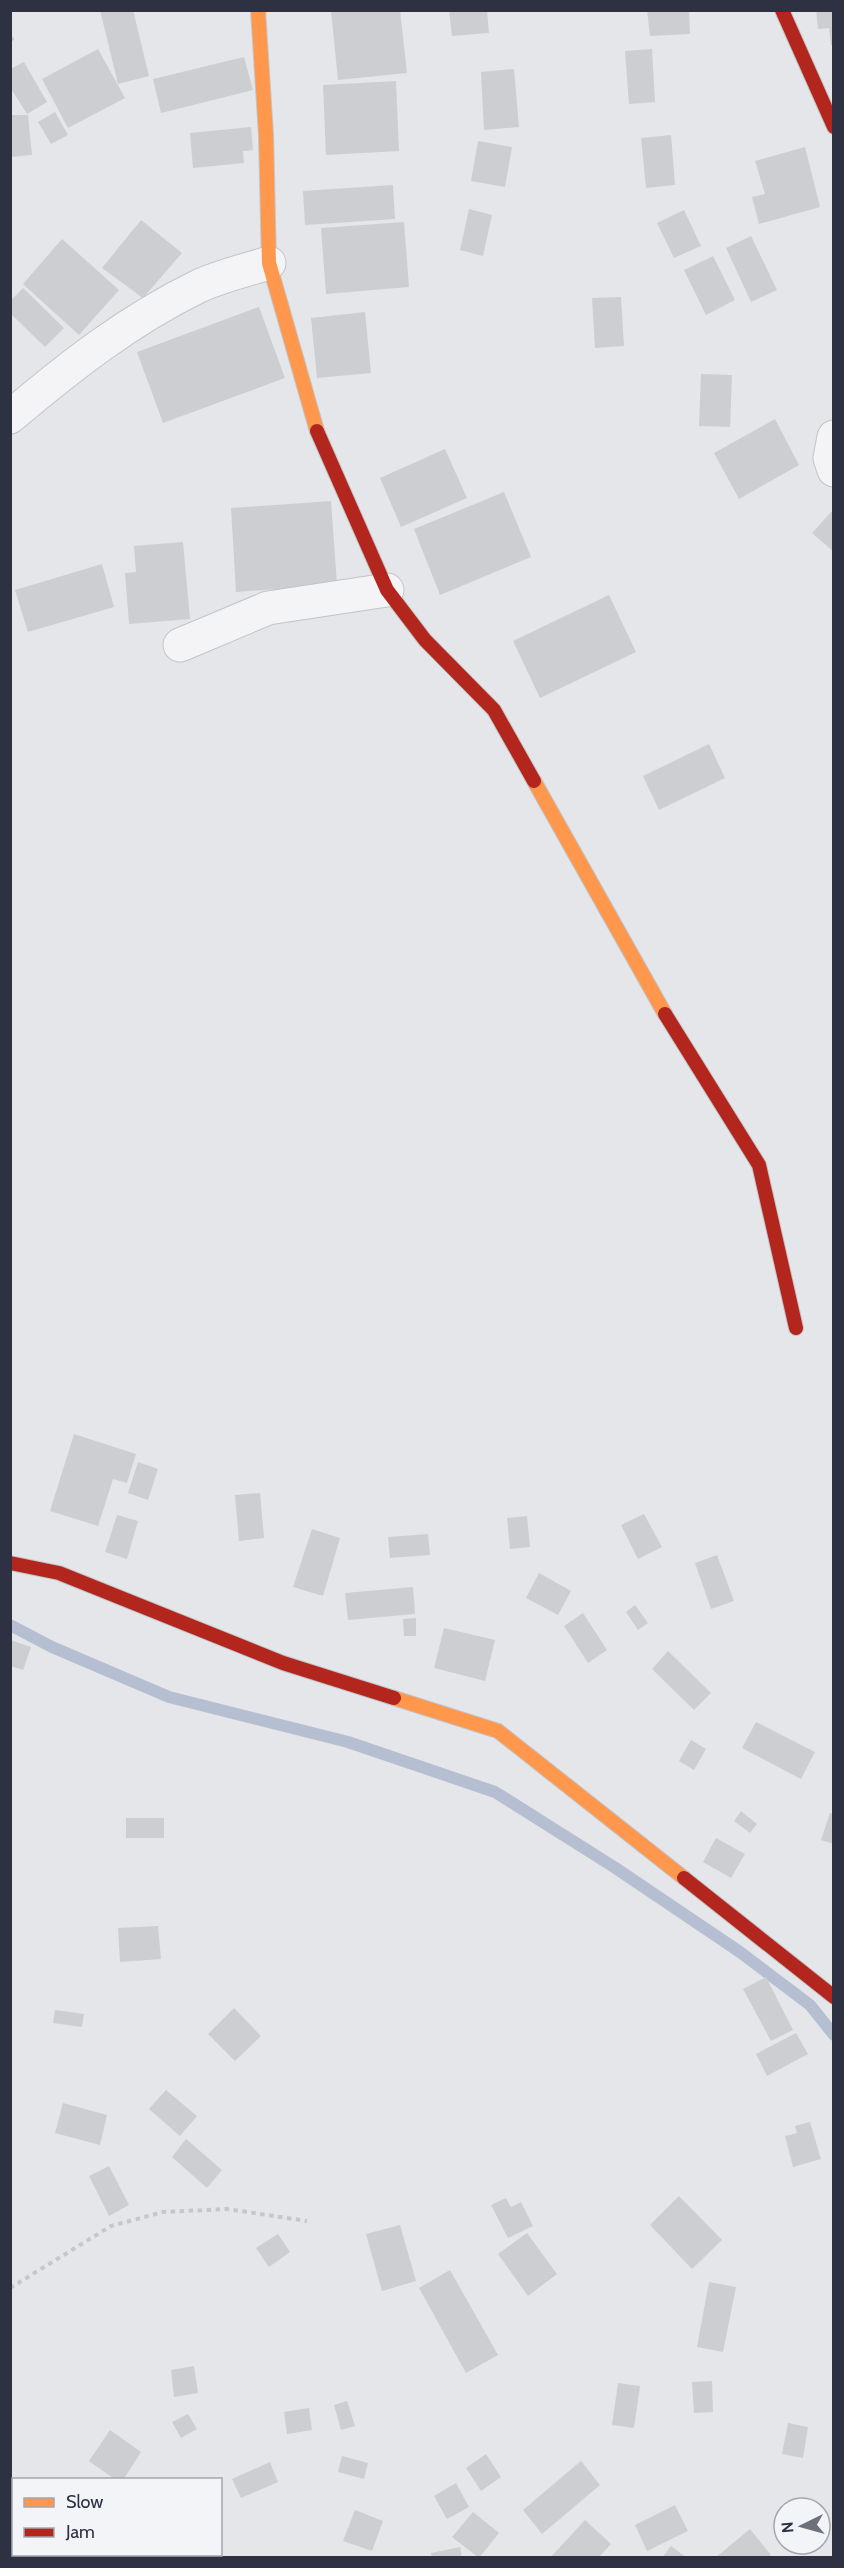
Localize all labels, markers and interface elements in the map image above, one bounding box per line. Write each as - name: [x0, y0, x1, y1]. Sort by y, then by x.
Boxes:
- legend: [12, 2478, 222, 2556]
- text: Slow: [66, 2491, 103, 2513]
- north arrow: [772, 2496, 832, 2556]
- text: Jam: [65, 2521, 95, 2543]
- text: N: [778, 2521, 798, 2534]

